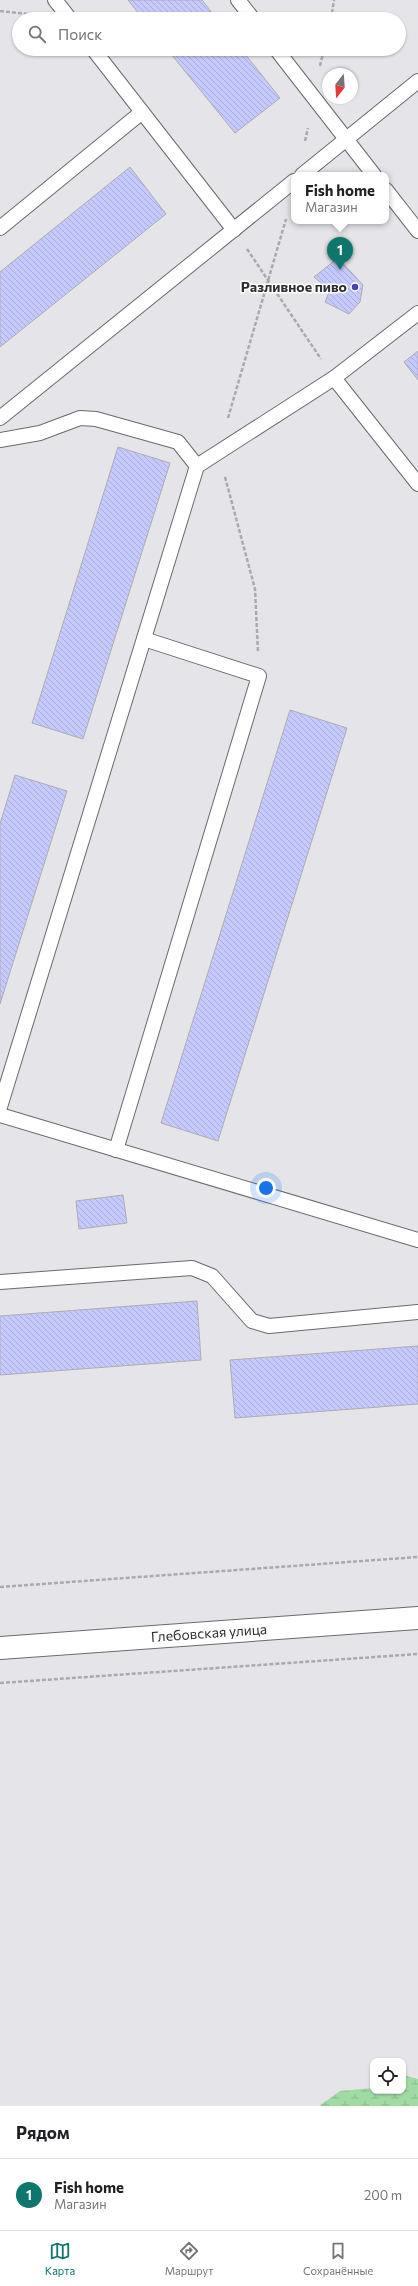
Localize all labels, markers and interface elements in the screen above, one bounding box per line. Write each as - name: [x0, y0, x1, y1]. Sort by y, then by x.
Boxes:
- search box: [12, 12, 406, 56]
- icon: search: [26, 23, 48, 45]
- text: Поиск: [58, 25, 102, 43]
- north arrow: [322, 68, 358, 104]
- popup: [291, 172, 389, 224]
- text: Fish home: [305, 181, 375, 199]
- text: Магазин: [305, 199, 358, 215]
- pin: 1: [327, 237, 353, 270]
- place label: Разливное пиво: [241, 278, 347, 295]
- marker: Разливное пиво: [350, 282, 360, 292]
- your location: [256, 1178, 276, 1198]
- street label: Глебовская улица: [150, 1620, 268, 1645]
- map controls: [370, 2058, 406, 2094]
- button: locate: [370, 2058, 406, 2094]
- text: Рядом: [16, 2122, 70, 2143]
- text: Fish home: [54, 2178, 124, 2196]
- text: 1: [26, 2187, 32, 2203]
- text: 200 m: [364, 2187, 402, 2203]
- text: Магазин: [54, 2196, 107, 2212]
- tab: Карта: [45, 2240, 75, 2277]
- tab: Маршрут: [165, 2240, 213, 2277]
- tab: Сохранённые: [303, 2240, 373, 2277]

